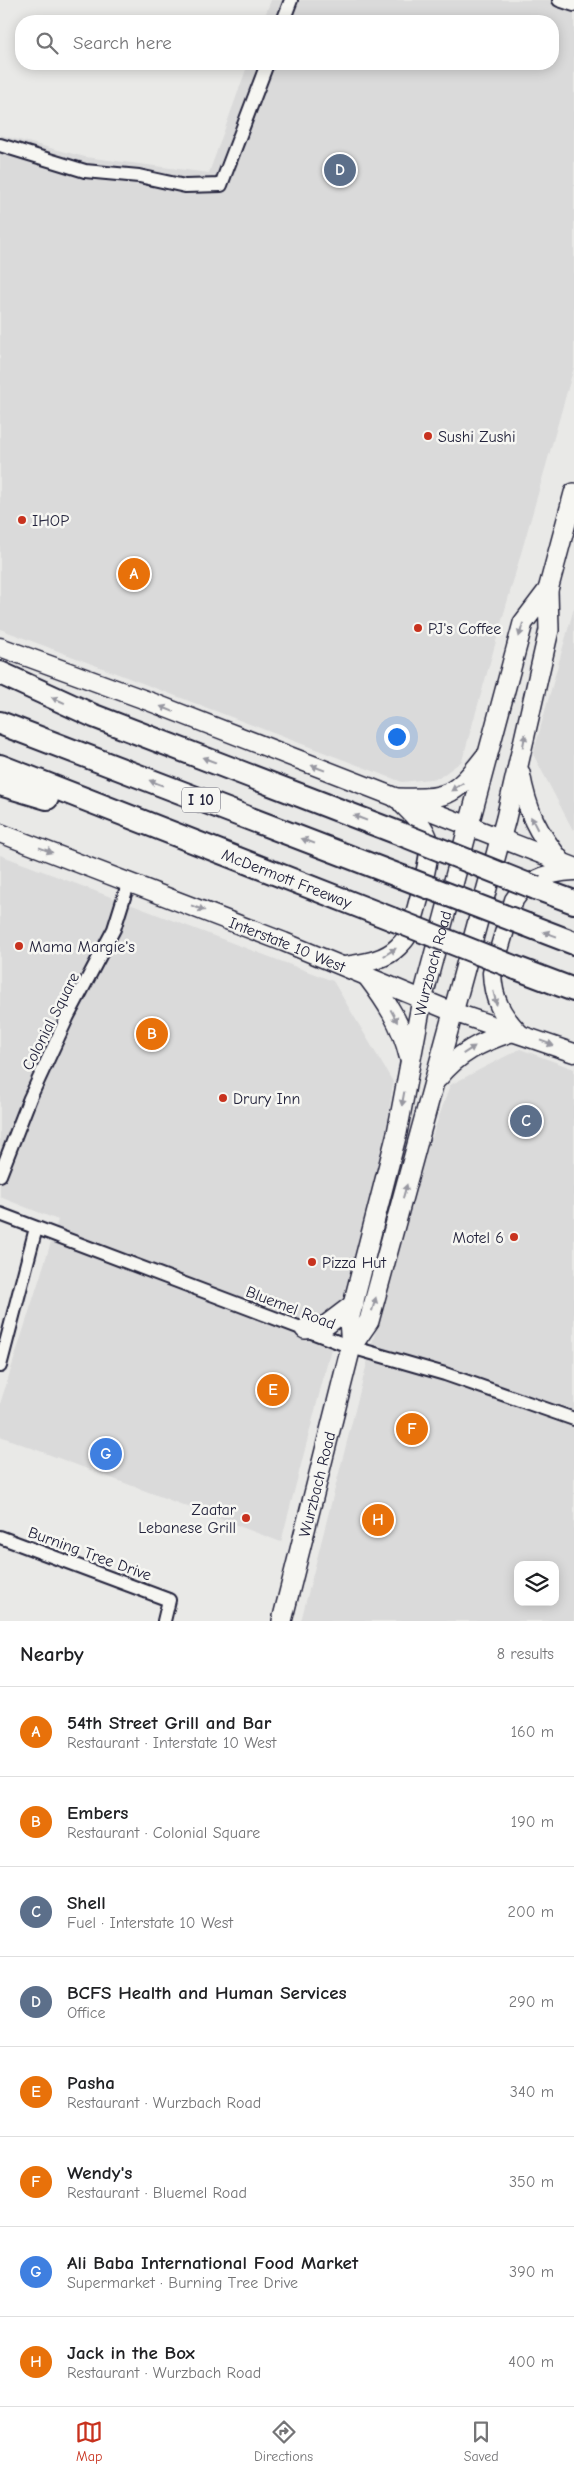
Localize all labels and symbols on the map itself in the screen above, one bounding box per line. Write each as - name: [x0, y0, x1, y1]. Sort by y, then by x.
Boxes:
- pin: D: [324, 151, 356, 189]
- place label: Sushi Zushi: [438, 428, 516, 446]
- marker: Sushi Zushi: [422, 430, 434, 442]
- place label: IHOP: [32, 512, 69, 530]
- marker: IHOP: [16, 514, 28, 526]
- pin: A: [118, 555, 150, 593]
- place label: PJ's Coffee: [428, 620, 501, 638]
- marker: PJ's Coffee: [412, 622, 424, 634]
- one-way arrow: [517, 623, 525, 638]
- one-way arrow: [51, 695, 65, 703]
- one-way arrow: [160, 704, 174, 712]
- your location: [384, 724, 410, 750]
- one-way arrow: [520, 733, 528, 749]
- one-way arrow: [201, 756, 216, 763]
- one-way arrow: [311, 763, 325, 771]
- one-way arrow: [149, 778, 163, 786]
- one-way arrow: [451, 782, 464, 792]
- road number: I 10: [182, 788, 220, 812]
- one-way arrow: [353, 814, 367, 822]
- one-way arrow: [530, 816, 538, 830]
- one-way arrow: [300, 837, 315, 844]
- street label: McDermott Freeway: [219, 845, 355, 913]
- one-way arrow: [38, 847, 53, 854]
- one-way arrow: [190, 905, 205, 912]
- street label: Wurzbach Road: [411, 909, 456, 1018]
- street label: Interstate 10 West: [226, 914, 348, 977]
- one-way arrow: [543, 930, 558, 937]
- place label: Mama Margie's: [29, 938, 135, 956]
- marker: Mama Margie's: [13, 940, 25, 952]
- one-way arrow: [384, 948, 397, 957]
- street label: Colonial Square: [18, 970, 83, 1073]
- one-way arrow: [492, 990, 500, 1005]
- one-way arrow: [390, 1009, 398, 1023]
- pin: B: [136, 1015, 168, 1053]
- one-way arrow: [540, 1039, 555, 1047]
- one-way arrow: [462, 1045, 476, 1054]
- place label: Drury Inn: [233, 1090, 300, 1108]
- marker: Drury Inn: [217, 1092, 229, 1104]
- one-way arrow: [399, 1092, 407, 1108]
- pin: C: [510, 1102, 542, 1140]
- one-way arrow: [401, 1183, 409, 1198]
- place label: Motel 6: [453, 1229, 504, 1247]
- marker: Motel 6: [508, 1231, 520, 1243]
- place label: Pizza Hut: [322, 1254, 386, 1272]
- marker: Pizza Hut: [306, 1256, 318, 1268]
- street label: Bluemel Road: [243, 1283, 338, 1333]
- one-way arrow: [370, 1296, 378, 1311]
- pin: E: [257, 1371, 289, 1409]
- pin: F: [396, 1410, 428, 1448]
- street label: Wurzbach Road: [295, 1430, 339, 1539]
- pin: G: [90, 1435, 122, 1473]
- place label: Zaatar Lebanese Grill: [138, 1501, 237, 1537]
- pin: H: [362, 1501, 394, 1539]
- marker: Zaatar Lebanese Grill: [240, 1512, 252, 1524]
- street label: Burning Tree Drive: [26, 1523, 154, 1585]

